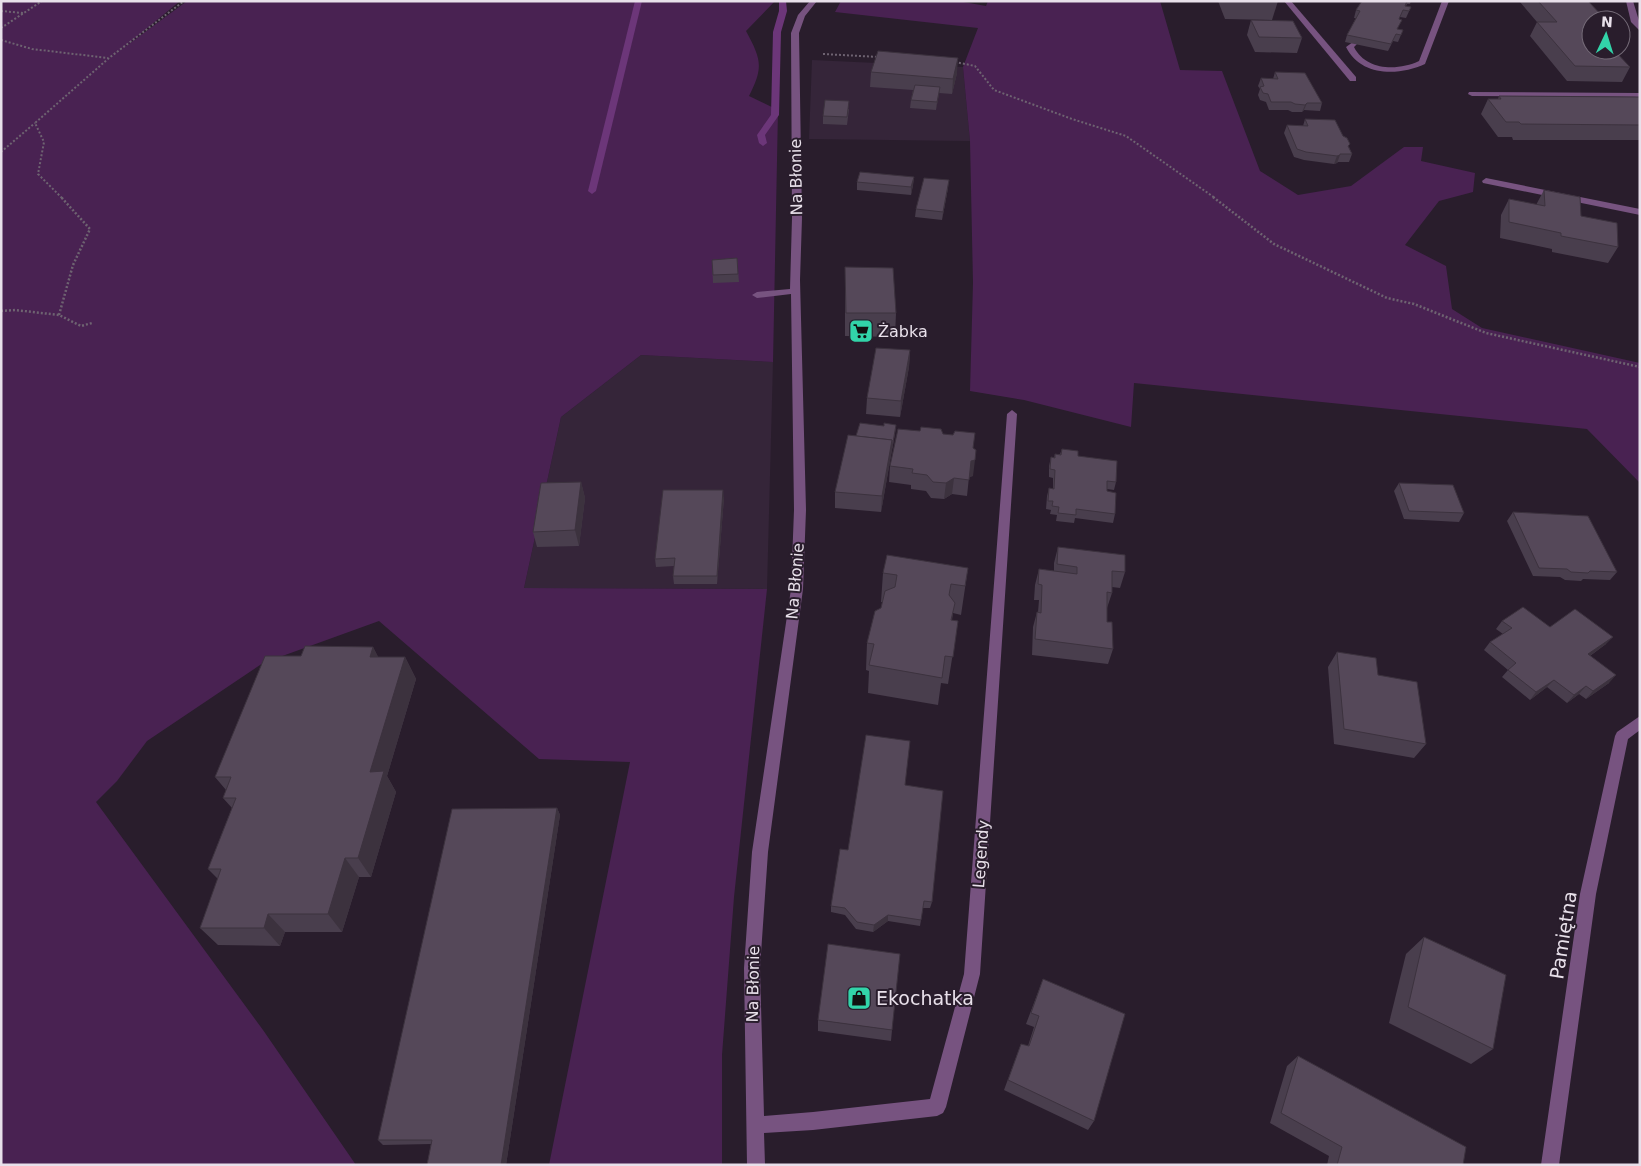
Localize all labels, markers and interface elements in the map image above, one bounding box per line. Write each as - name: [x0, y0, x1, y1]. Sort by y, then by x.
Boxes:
- north arrow: [1581, 10, 1631, 60]
- text: N: [1601, 14, 1613, 30]
- street label: Na Błonie: [786, 139, 806, 215]
- supermarket icon: Żabka: [848, 318, 874, 344]
- place label: Żabka: [878, 322, 928, 341]
- street label: Na Błonie: [782, 542, 808, 620]
- street label: Legendy: [969, 819, 993, 889]
- street label: Pamiętna: [1545, 889, 1581, 981]
- street label: Na Błonie: [743, 946, 763, 1022]
- shop icon: Ekochatka: [846, 985, 872, 1011]
- place label: Ekochatka: [876, 987, 974, 1009]

